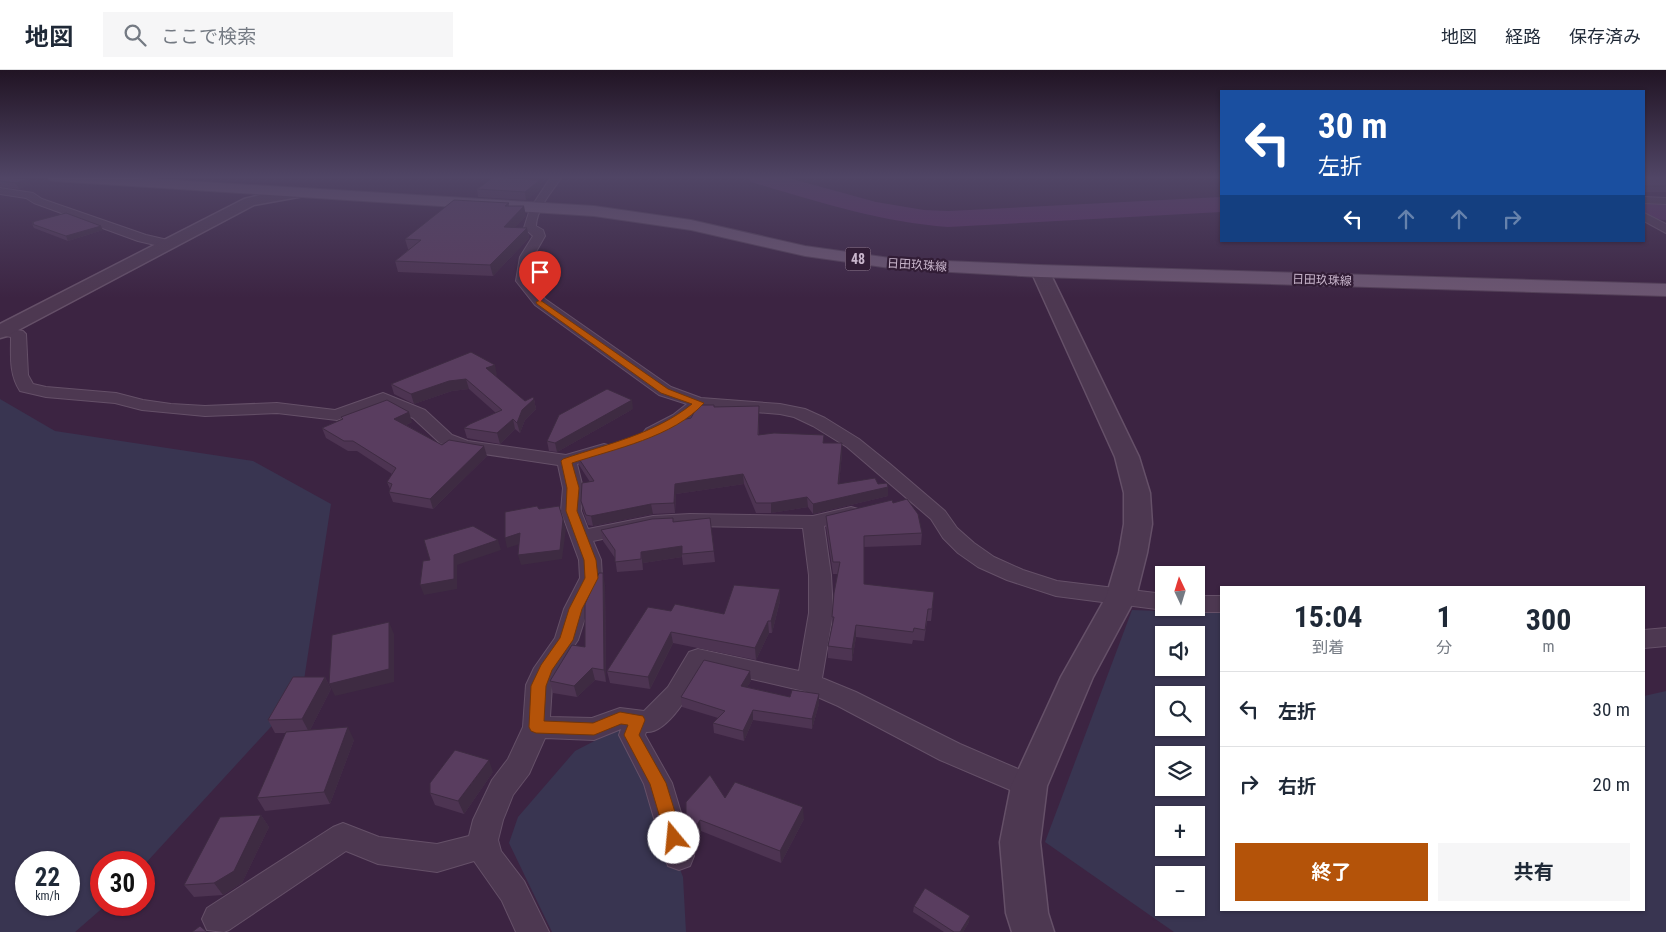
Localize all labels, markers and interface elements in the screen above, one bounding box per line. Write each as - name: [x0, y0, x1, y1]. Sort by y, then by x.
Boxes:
- search box: [103, 12, 453, 57]
- icon: search: [121, 21, 149, 49]
- text: 地図: [25, 23, 73, 51]
- text: ここで検索: [161, 25, 256, 48]
- text: 地図: [1441, 26, 1477, 47]
- text: 経路: [1505, 26, 1541, 47]
- text: 保存済み: [1569, 26, 1641, 47]
- text: 30 m: [1318, 106, 1387, 147]
- icon: left: [1235, 110, 1300, 175]
- text: 左折: [1318, 154, 1362, 179]
- icon: left: [1339, 205, 1367, 233]
- icon: ahead: [1392, 205, 1420, 233]
- icon: ahead: [1445, 205, 1473, 233]
- icon: right: [1498, 205, 1526, 233]
- road number: 48: [846, 248, 870, 270]
- pin: [519, 251, 561, 302]
- street label: 日田玖珠線: [887, 256, 947, 274]
- icon: arrive: [526, 258, 554, 286]
- street label: 日田玖珠線: [1292, 272, 1352, 288]
- north arrow: [1155, 566, 1205, 616]
- map controls: [1155, 566, 1205, 916]
- text: 15:04: [1294, 599, 1363, 634]
- text: 1: [1437, 599, 1452, 634]
- text: 300: [1526, 602, 1571, 637]
- button: sound: [1155, 626, 1205, 676]
- text: m: [1543, 637, 1555, 656]
- text: 到着: [1312, 638, 1344, 657]
- text: 分: [1436, 638, 1452, 657]
- button: search: [1155, 686, 1205, 736]
- icon: left: [1235, 695, 1263, 723]
- text: 30 m: [1593, 698, 1630, 721]
- text: 左折: [1278, 700, 1316, 723]
- button: layers: [1155, 746, 1205, 796]
- icon: right: [1235, 770, 1263, 798]
- text: 20 m: [1593, 773, 1630, 796]
- text: 右折: [1278, 775, 1316, 798]
- button: +: [1155, 806, 1205, 856]
- position arrow: [647, 811, 699, 863]
- button: 終了: [1235, 843, 1428, 901]
- button: 共有: [1438, 843, 1630, 901]
- speed limit sign: 30: [90, 851, 155, 916]
- text: 22: [35, 863, 60, 892]
- button: −: [1155, 866, 1205, 916]
- text: km/h: [35, 889, 60, 903]

